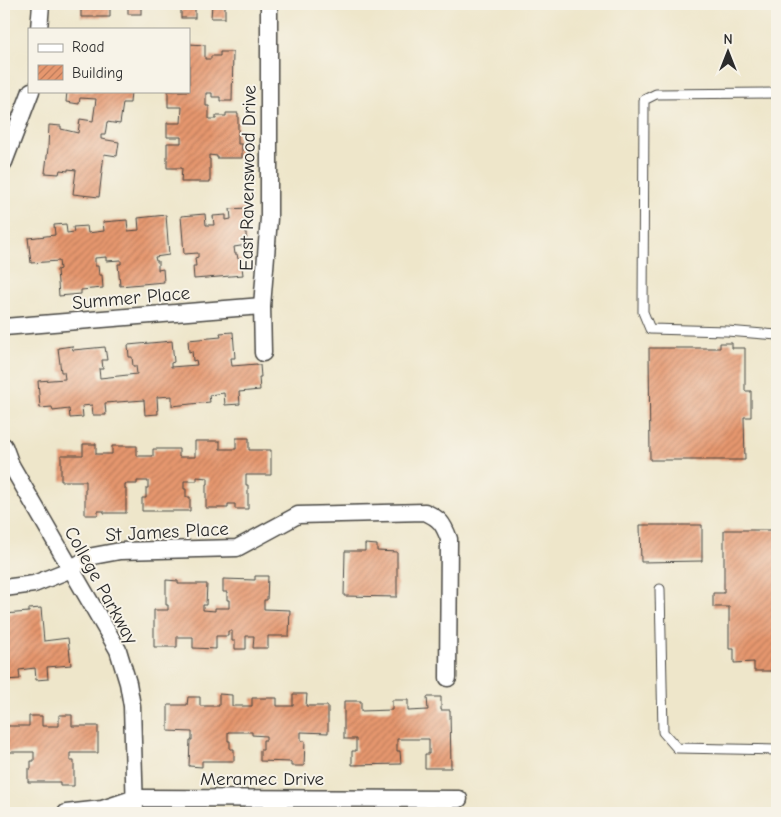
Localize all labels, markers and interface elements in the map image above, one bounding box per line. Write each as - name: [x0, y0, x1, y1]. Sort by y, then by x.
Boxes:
- legend: [28, 28, 190, 92]
- north arrow: [704, 28, 754, 78]
- text: N: [723, 31, 733, 48]
- text: Road: [72, 38, 104, 56]
- text: Building: [72, 64, 123, 82]
- street label: East Ravenswood Drive: [235, 85, 261, 271]
- street label: Summer Place: [71, 282, 191, 314]
- street label: St James Place: [105, 518, 229, 546]
- street label: College Parkway: [60, 523, 143, 649]
- street label: Meramec Drive: [200, 768, 324, 790]

